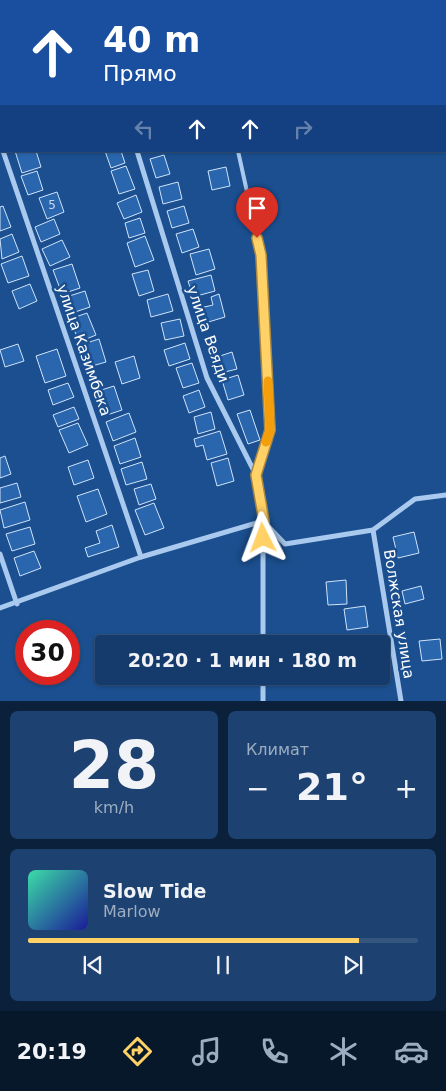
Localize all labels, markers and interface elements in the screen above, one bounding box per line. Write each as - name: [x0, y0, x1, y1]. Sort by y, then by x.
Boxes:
- icon: ahead: [20, 20, 85, 85]
- text: 40 m: [103, 20, 200, 60]
- text: Прямо: [103, 61, 177, 86]
- icon: left: [130, 115, 158, 143]
- icon: ahead: [183, 115, 211, 143]
- icon: ahead: [236, 115, 264, 143]
- icon: right: [289, 115, 317, 143]
- pin: [236, 187, 278, 238]
- icon: arrive: [243, 194, 271, 222]
- house number: 5: [48, 198, 56, 212]
- street label: улица Казимбека: [53, 282, 115, 418]
- street label: улица Веяди: [183, 283, 233, 385]
- position arrow: [236, 511, 288, 563]
- street label: Волжская улица: [380, 548, 418, 680]
- speed limit sign: 30: [15, 620, 80, 685]
- text: 20:20 · 1 мин · 180 m: [128, 649, 357, 671]
- text: 28: [69, 728, 159, 803]
- text: Климат: [246, 740, 309, 759]
- text: 21°: [296, 765, 368, 809]
- text: −: [246, 772, 269, 805]
- text: +: [395, 772, 418, 805]
- text: km/h: [94, 798, 134, 817]
- text: Slow Tide: [103, 880, 206, 902]
- text: Marlow: [103, 902, 161, 921]
- icon: previous: [79, 951, 107, 979]
- icon: pause: [209, 951, 237, 979]
- icon: next: [339, 951, 367, 979]
- icon: directions: [120, 1034, 155, 1069]
- icon: music: [189, 1034, 224, 1069]
- icon: phone: [257, 1034, 292, 1069]
- icon: climate: [326, 1034, 361, 1069]
- icon: car: [394, 1034, 429, 1069]
- text: 20:19: [17, 1039, 87, 1064]

